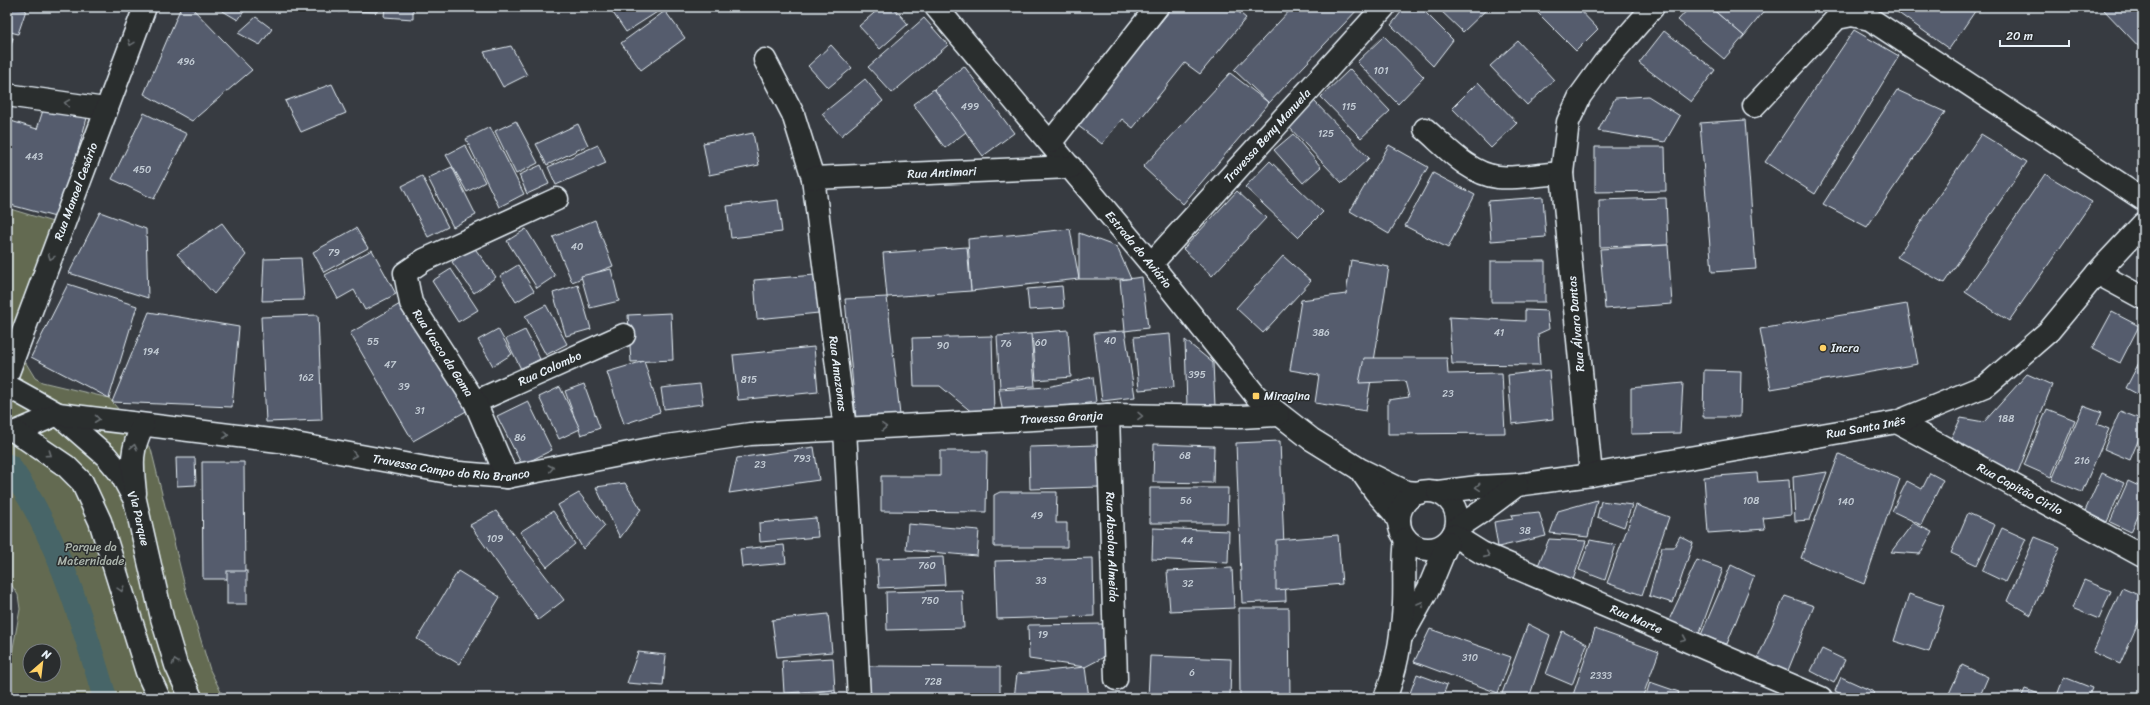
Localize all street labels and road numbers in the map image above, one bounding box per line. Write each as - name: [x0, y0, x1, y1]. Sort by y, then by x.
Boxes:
- street label: Travessa Beny Manuela: [1218, 82, 1317, 189]
- street label: Rua Manoel Cesário: [47, 139, 104, 244]
- street label: Rua Antimari: [907, 160, 978, 185]
- street label: Estrada do Aviário: [1099, 205, 1178, 294]
- street label: Rua Álvaro Dantas: [1561, 275, 1591, 373]
- street label: Rua Vasco da Gama: [406, 305, 480, 401]
- street label: Rua Amazonas: [822, 334, 854, 413]
- street label: Rua Colombo: [514, 344, 585, 392]
- street label: Travessa Granja: [1019, 404, 1104, 431]
- street label: Rua Santa Inês: [1824, 408, 1910, 445]
- street label: Travessa Campo do Rio Branco: [371, 447, 532, 488]
- street label: Rua Capitão Cirilo: [1973, 457, 2067, 521]
- street label: Via Parque: [121, 487, 156, 548]
- street label: Rua Absolon Almeida: [1099, 491, 1125, 602]
- street label: Rua Marte: [1606, 598, 1666, 640]

